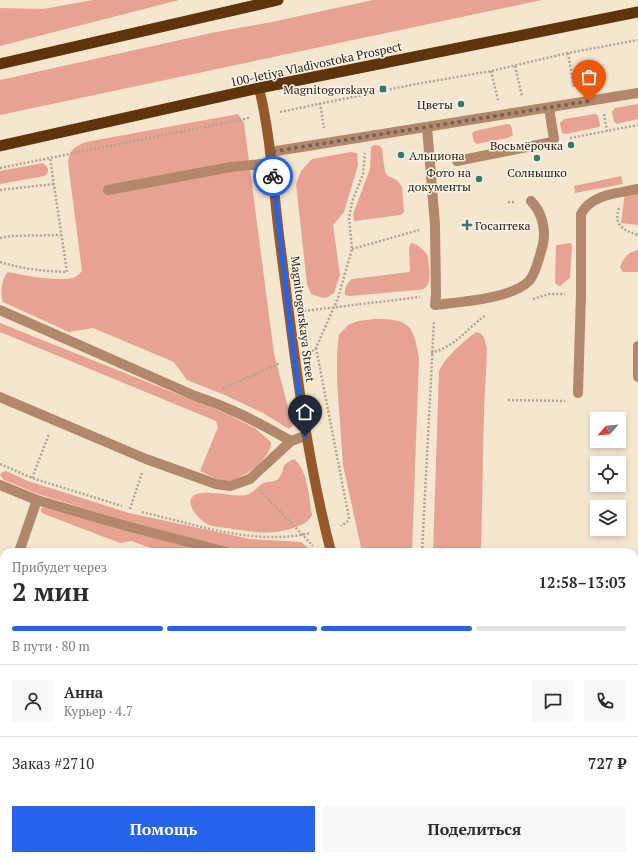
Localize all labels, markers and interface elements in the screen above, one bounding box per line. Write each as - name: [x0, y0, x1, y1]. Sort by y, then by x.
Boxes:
- street label: 100-letiya Vladivostoka Prospect: [229, 38, 404, 90]
- pin: [572, 60, 606, 101]
- icon: bag: [578, 66, 600, 88]
- place label: Magnitogorskaya: [283, 82, 375, 97]
- marker: Magnitogorskaya: [378, 84, 388, 94]
- place label: Цветы: [417, 97, 453, 112]
- marker: Цветы: [456, 99, 466, 109]
- place label: Восьмёрочка: [490, 138, 563, 153]
- marker: Восьмёрочка: [566, 140, 576, 150]
- place label: Альциона: [409, 148, 465, 163]
- marker: Альциона: [396, 150, 406, 160]
- marker: Солнышко: [532, 153, 542, 163]
- courier: [253, 156, 293, 196]
- icon: bike: [262, 165, 284, 187]
- place label: Фото на документы: [408, 165, 471, 194]
- place label: Солнышко: [507, 165, 567, 180]
- marker: Фото на документы: [474, 174, 484, 184]
- place label: Госаптека: [475, 218, 531, 233]
- marker: Госаптека: [462, 220, 472, 230]
- street label: Magnitogorskaya Street: [288, 255, 318, 383]
- pin: [288, 395, 322, 436]
- icon: home: [294, 401, 316, 423]
- north arrow: [590, 412, 626, 448]
- map controls: [590, 412, 626, 536]
- button: locate: [590, 456, 626, 492]
- button: layers: [590, 500, 626, 536]
- text: Прибудет через: [12, 558, 107, 576]
- text: 12:58–13:03: [539, 572, 626, 592]
- text: 2 мин: [12, 574, 89, 608]
- text: В пути · 80 m: [12, 637, 90, 655]
- button: person: [12, 680, 54, 722]
- button: chat: [532, 680, 574, 722]
- button: phone: [584, 680, 626, 722]
- text: Анна: [64, 682, 103, 702]
- text: Курьер · 4.7: [64, 702, 133, 720]
- text: Заказ #2710: [12, 753, 94, 773]
- text: 727 ₽: [588, 753, 626, 773]
- button: Помощь: [12, 806, 315, 852]
- button: Поделиться: [323, 806, 626, 852]

